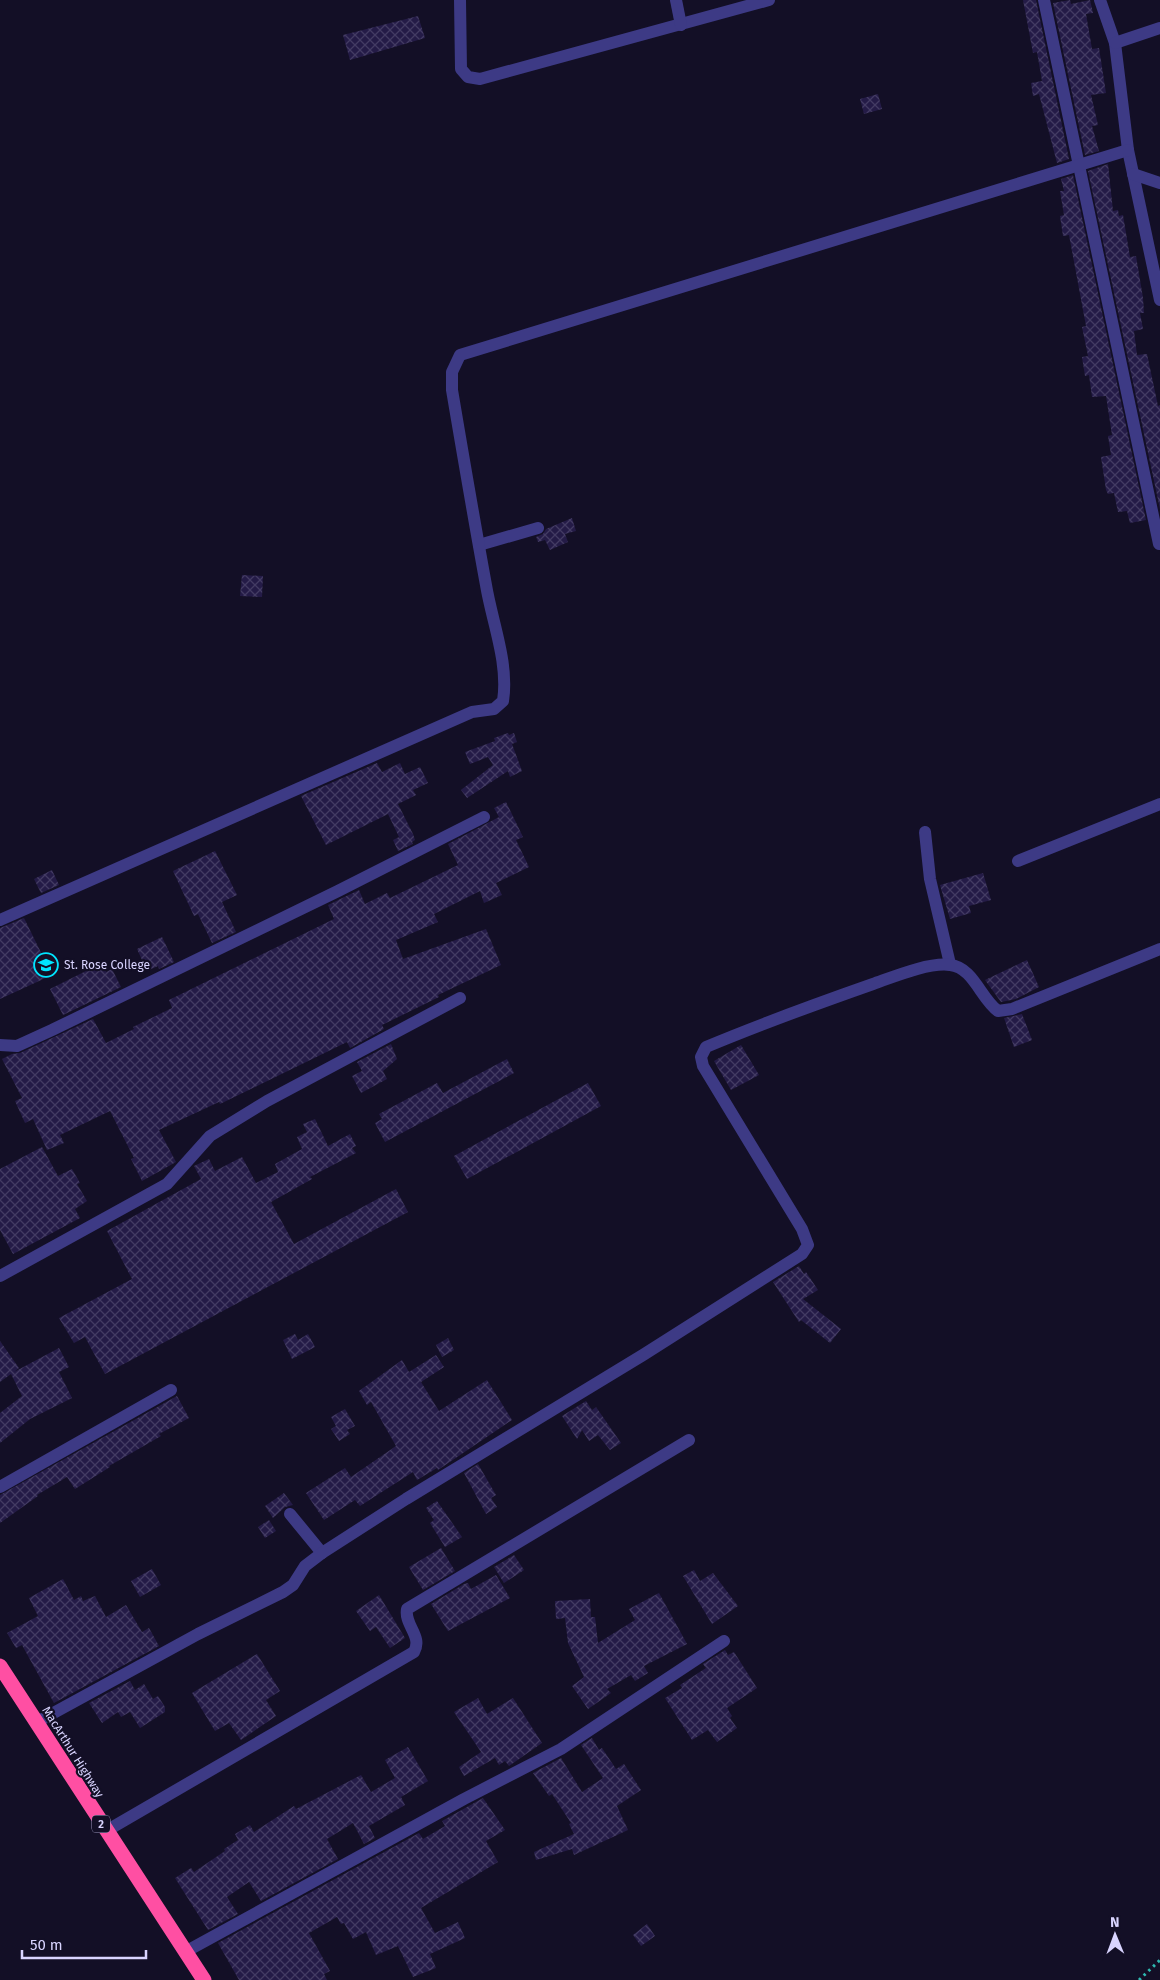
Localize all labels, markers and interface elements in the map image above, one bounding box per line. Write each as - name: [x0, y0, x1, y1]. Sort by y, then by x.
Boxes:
- school or university icon: St. Rose College: [33, 952, 59, 978]
- place label: St. Rose College: [64, 958, 150, 972]
- street label: MacArthur Highway: [39, 1704, 107, 1800]
- road number: 2: [92, 1816, 110, 1832]
- north arrow: [1090, 1910, 1140, 1960]
- text: N: [1110, 1914, 1120, 1931]
- scale bar: [22, 1928, 146, 1960]
- text: 50 m: [30, 1936, 63, 1954]

